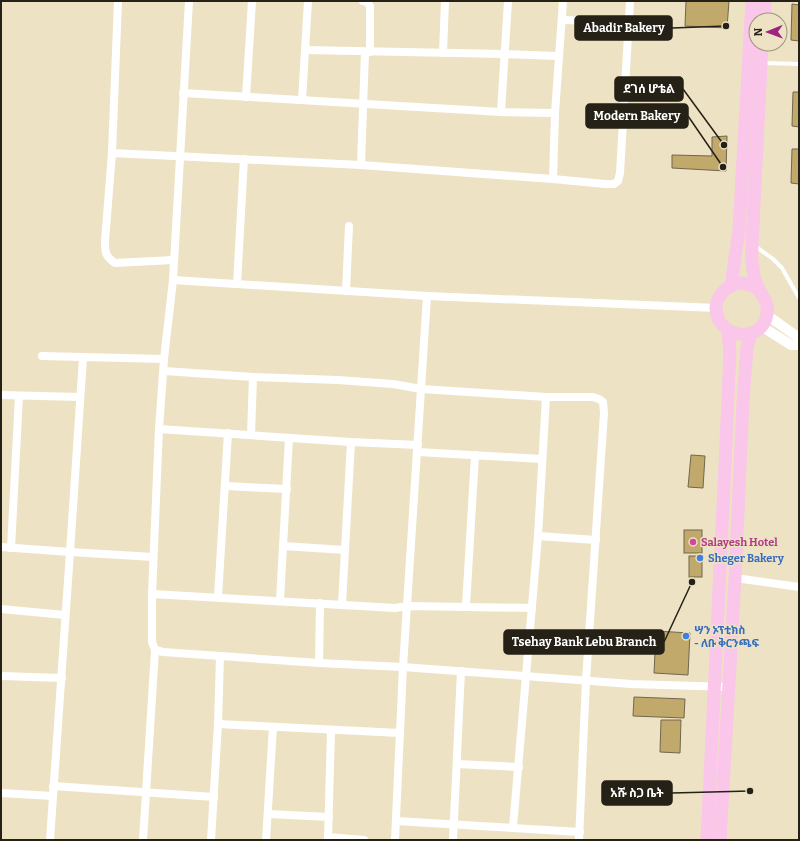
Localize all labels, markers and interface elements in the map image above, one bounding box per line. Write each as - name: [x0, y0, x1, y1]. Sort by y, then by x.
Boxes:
- north arrow: [748, 12, 788, 52]
- callout: Abadir Bakery: [575, 16, 672, 40]
- text: Abadir Bakery: [583, 21, 665, 35]
- text: N: [752, 27, 765, 37]
- callout: ደገሰ ሆቴል: [615, 77, 683, 101]
- text: ደገሰ ሆቴል: [623, 82, 675, 96]
- callout: Modern Bakery: [586, 104, 688, 128]
- text: Modern Bakery: [594, 109, 681, 123]
- place label: Salayesh Hotel: [701, 536, 778, 549]
- marker: Salayesh Hotel: [688, 537, 698, 547]
- place label: Sheger Bakery: [708, 552, 785, 565]
- marker: Sheger Bakery: [695, 553, 705, 563]
- place label: ሣን ኦፕቲክስ - ለቡ ቅርንጫፍ: [694, 624, 760, 650]
- callout: Tsehay Bank Lebu Branch: [504, 630, 664, 654]
- marker: ሣን ኦፕቲክስ - ለቡ ቅርንጫፍ: [681, 631, 691, 641]
- text: Tsehay Bank Lebu Branch: [512, 635, 657, 649]
- callout: አሹ ስጋ ቤት: [602, 781, 672, 805]
- text: አሹ ስጋ ቤት: [610, 786, 664, 800]

